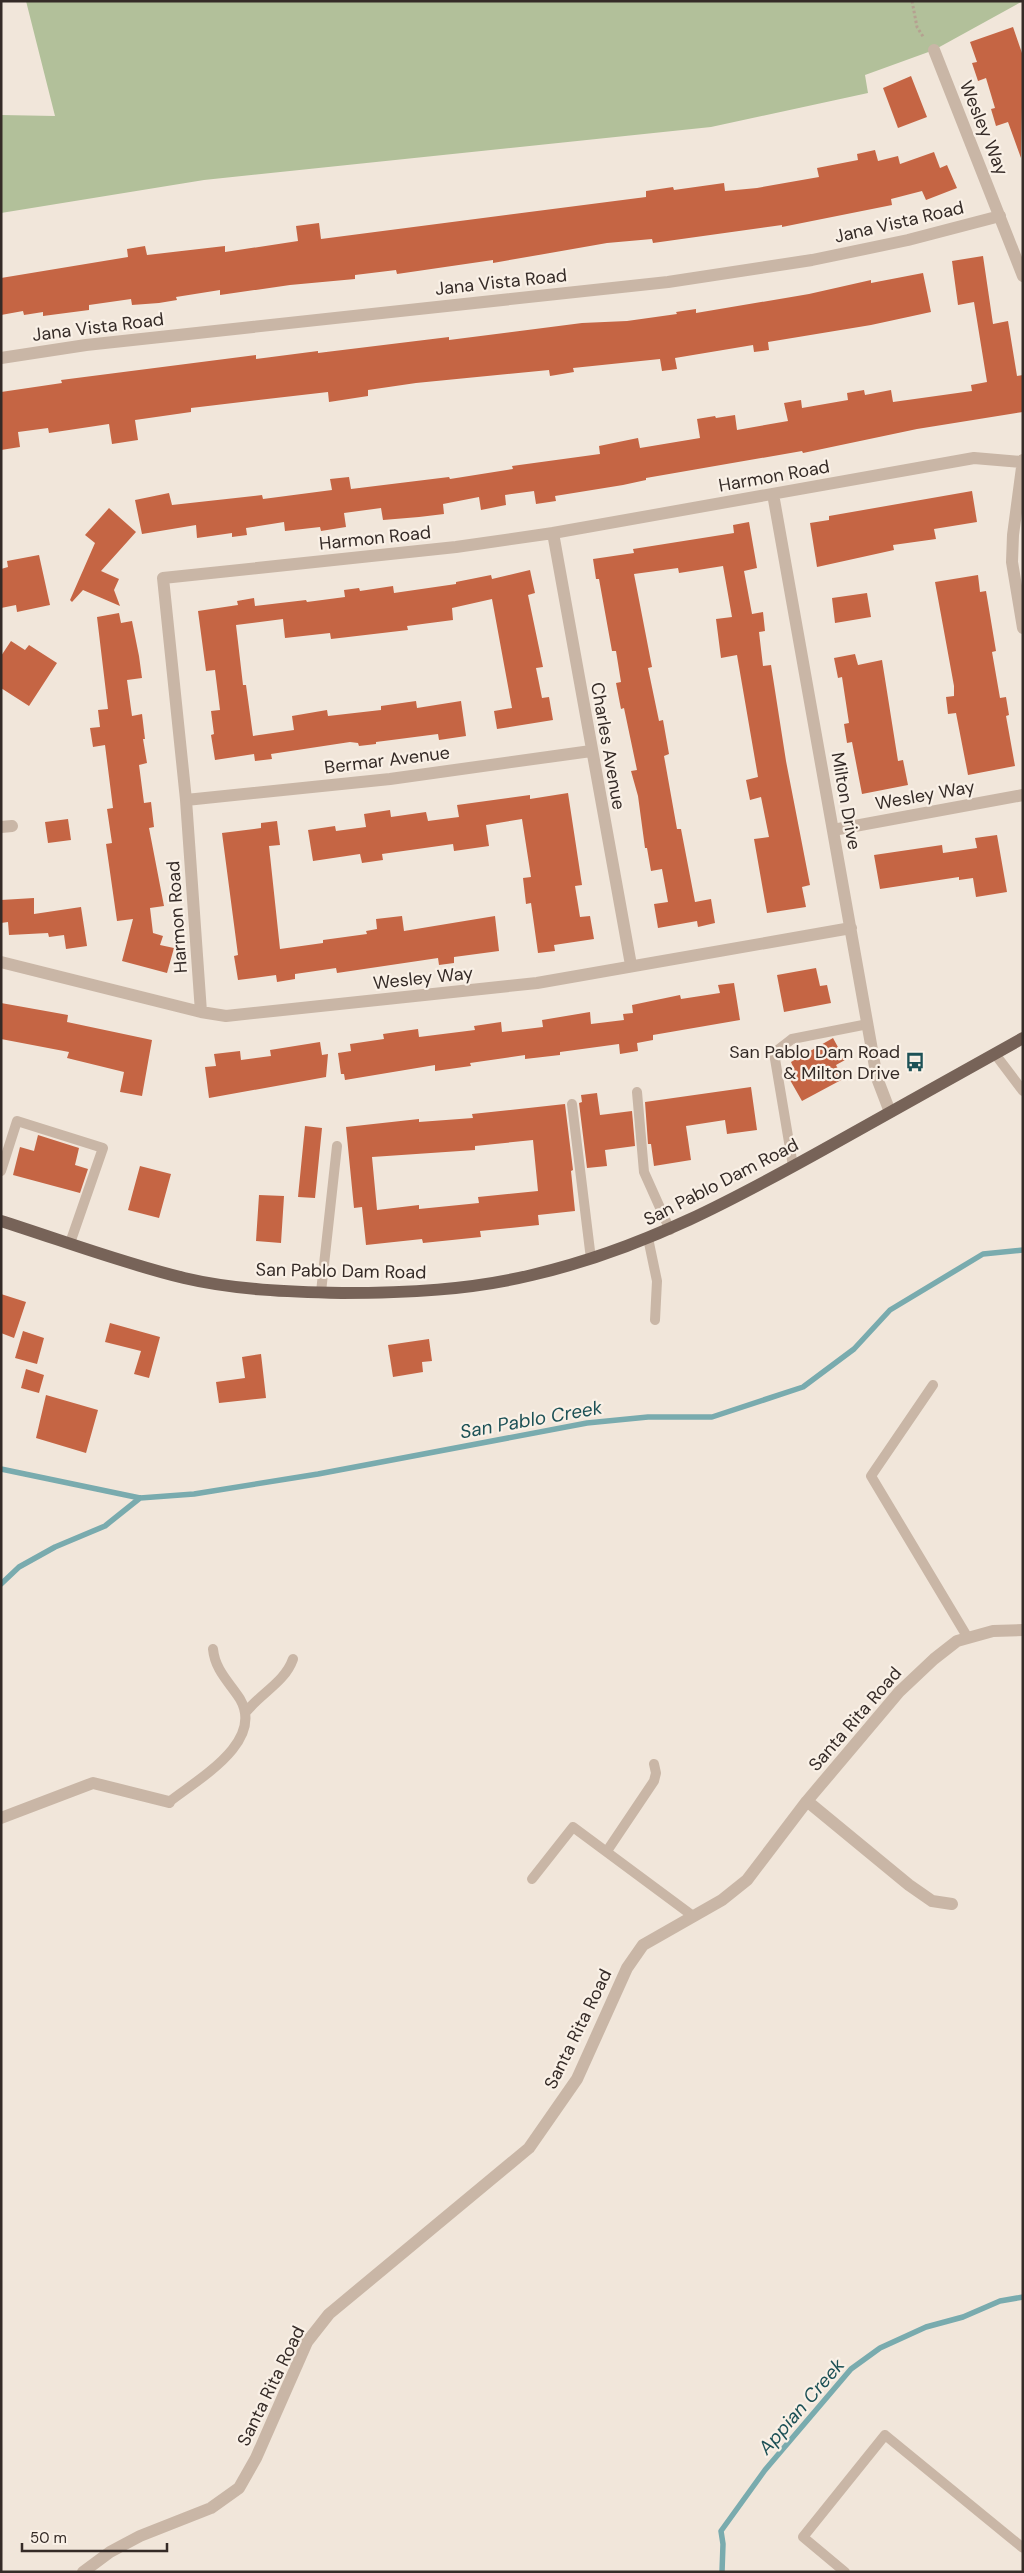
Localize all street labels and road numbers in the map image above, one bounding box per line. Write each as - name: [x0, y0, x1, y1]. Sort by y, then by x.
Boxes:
- street label: Wesley Way: [954, 77, 1014, 179]
- street label: Jana Vista Road: [832, 195, 966, 249]
- street label: Jana Vista Road: [434, 263, 568, 301]
- street label: Jana Vista Road: [31, 307, 165, 347]
- street label: Harmon Road: [717, 454, 831, 498]
- street label: Harmon Road: [318, 520, 432, 556]
- street label: Charles Avenue: [585, 680, 631, 812]
- street label: Bermar Avenue: [323, 740, 451, 780]
- street label: Milton Drive: [826, 750, 866, 852]
- street label: Wesley Way: [873, 774, 977, 816]
- street label: Harmon Road: [161, 860, 193, 974]
- street label: Wesley Way: [372, 961, 474, 995]
- street label: San Pablo Dam Road: [639, 1133, 803, 1231]
- street label: San Pablo Dam Road: [255, 1258, 427, 1284]
- street label: Santa Rita Road: [803, 1662, 907, 1776]
- street label: Santa Rita Road: [539, 1965, 617, 2093]
- street label: Santa Rita Road: [232, 2322, 310, 2450]

